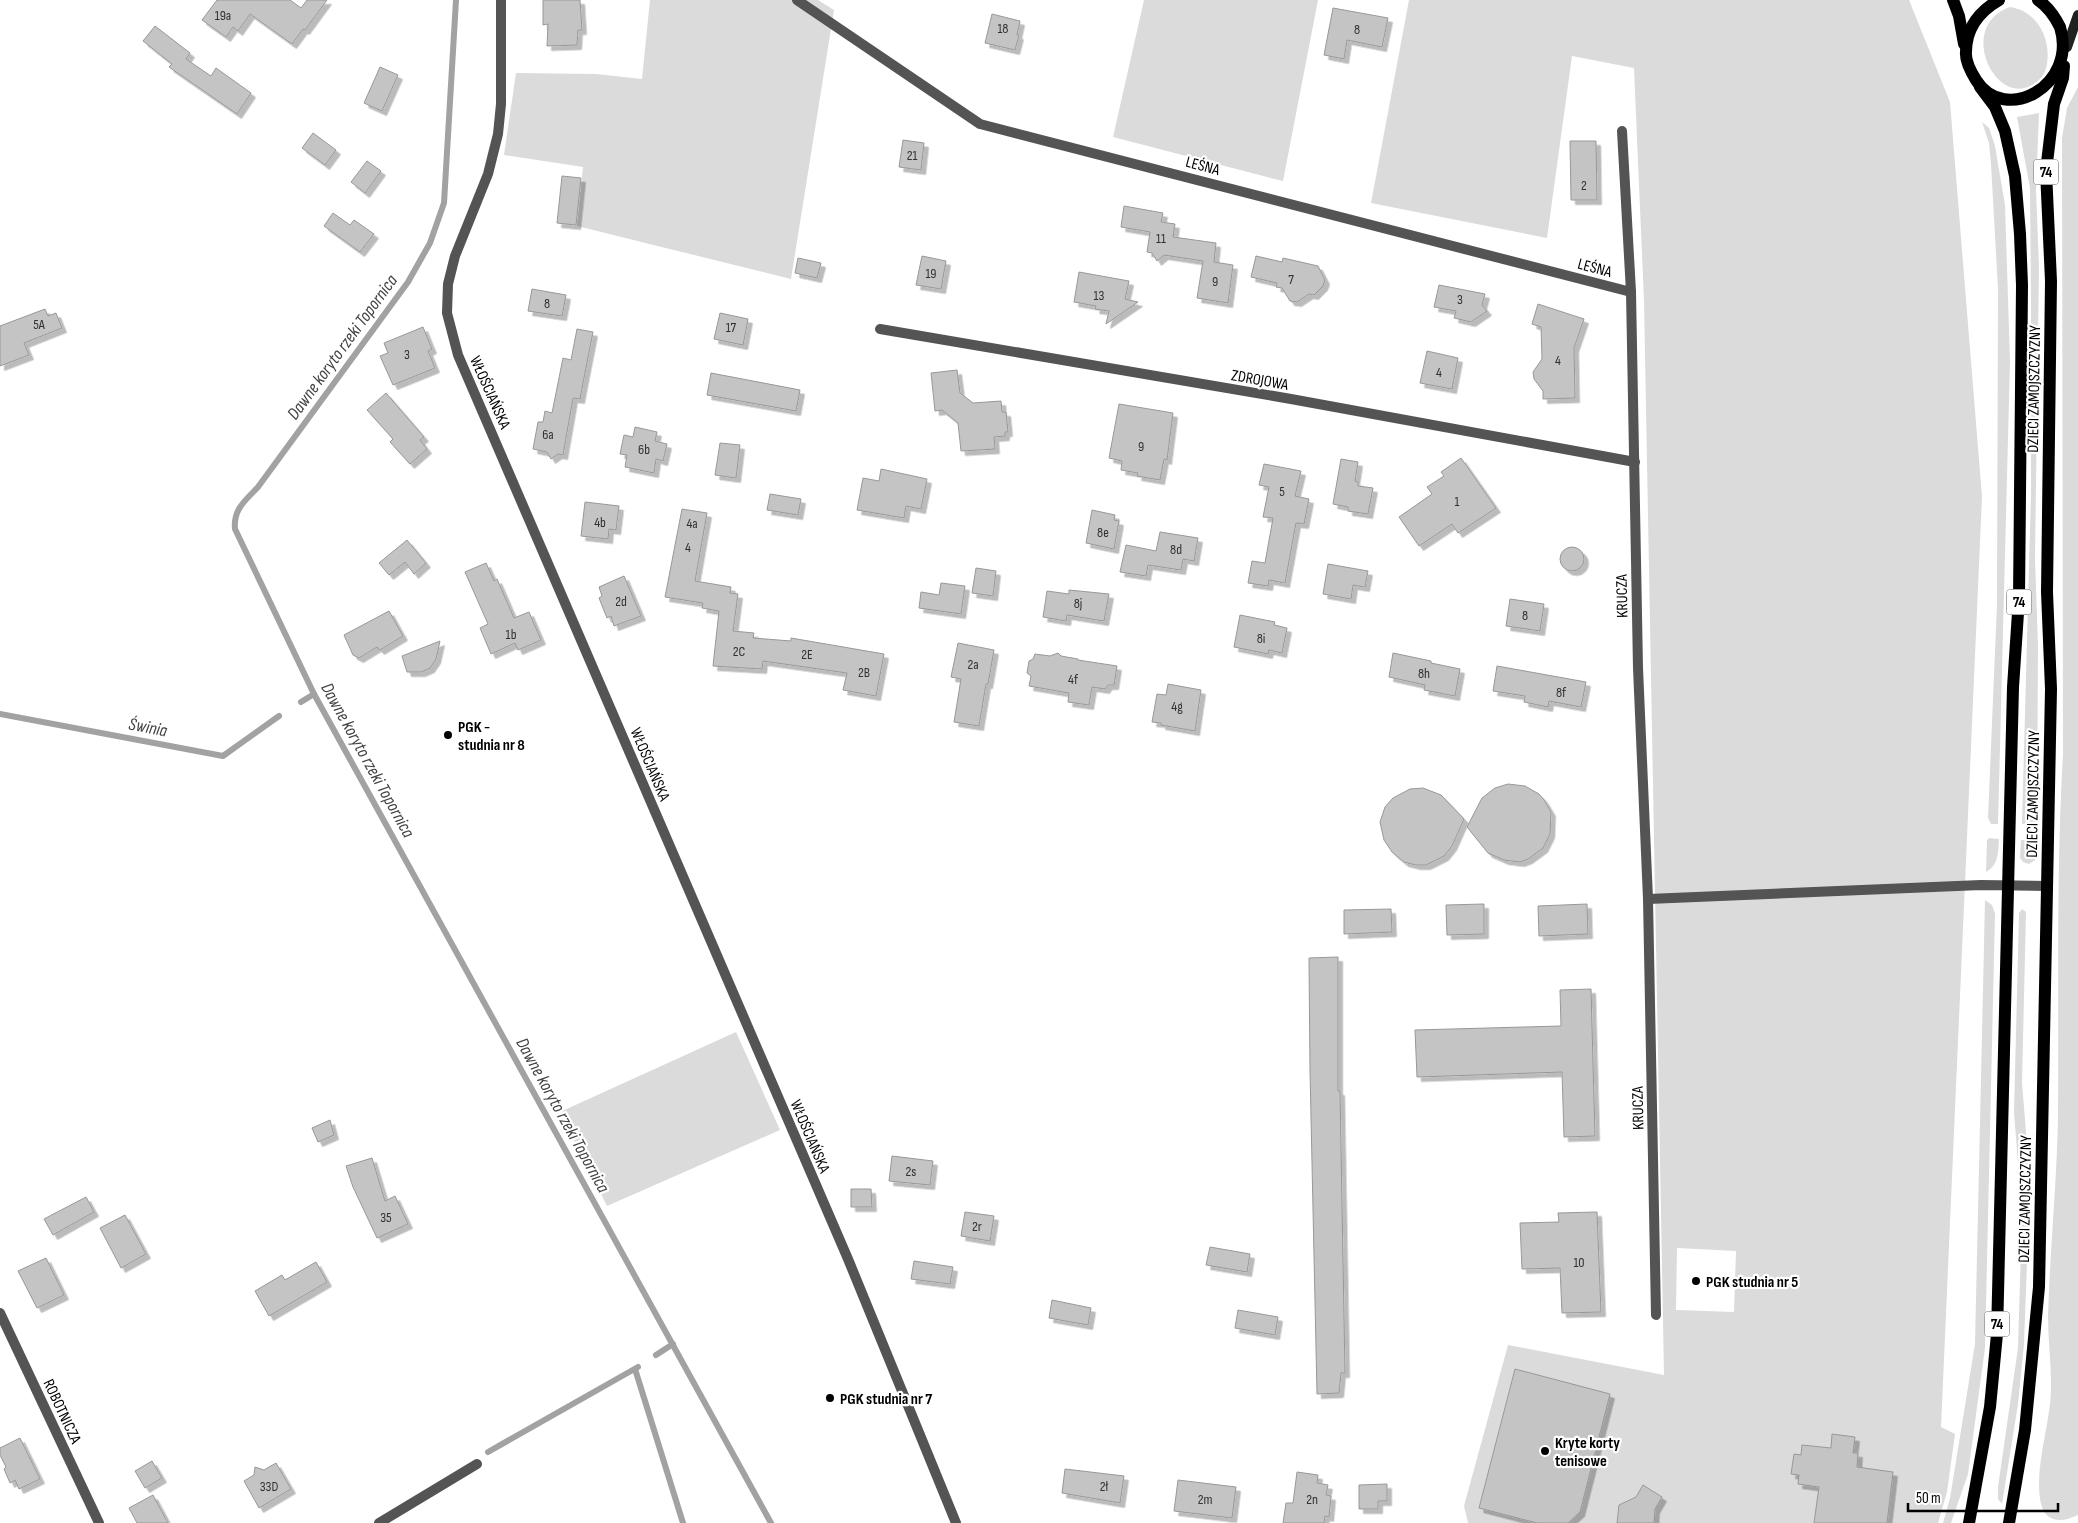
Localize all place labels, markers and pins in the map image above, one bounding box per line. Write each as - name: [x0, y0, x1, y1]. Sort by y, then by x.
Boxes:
- place label: PGK - studnia nr 8: [458, 718, 525, 755]
- marker: PGK - studnia nr 8: [442, 729, 454, 741]
- place label: PGK studnia nr 5: [1706, 1273, 1798, 1292]
- marker: PGK studnia nr 5: [1690, 1275, 1702, 1287]
- place label: PGK studnia nr 7: [840, 1390, 932, 1409]
- marker: PGK studnia nr 7: [824, 1392, 836, 1404]
- place label: Kryte korty tenisowe: [1555, 1434, 1620, 1471]
- marker: Kryte korty tenisowe: [1539, 1445, 1551, 1457]

